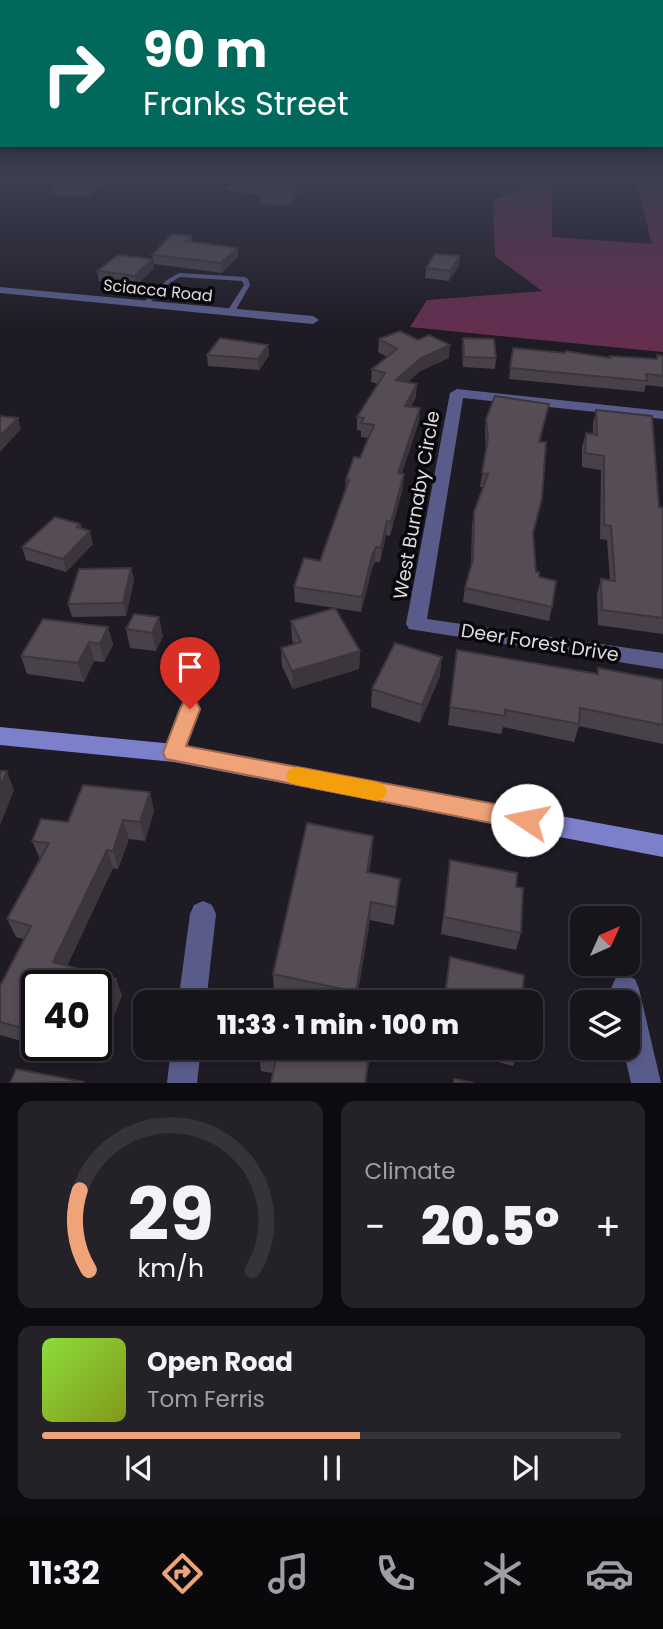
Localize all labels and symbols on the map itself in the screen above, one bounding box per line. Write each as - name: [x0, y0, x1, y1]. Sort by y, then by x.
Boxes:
- street label: Sciacca Road: [102, 273, 214, 308]
- street label: West Burnaby Circle: [387, 409, 446, 602]
- street label: Deer Forest Drive: [459, 617, 621, 668]
- pin: [160, 637, 220, 709]
- position arrow: [490, 783, 564, 857]
- north arrow: [570, 906, 640, 976]
- speed limit sign: 40: [21, 970, 112, 1061]

